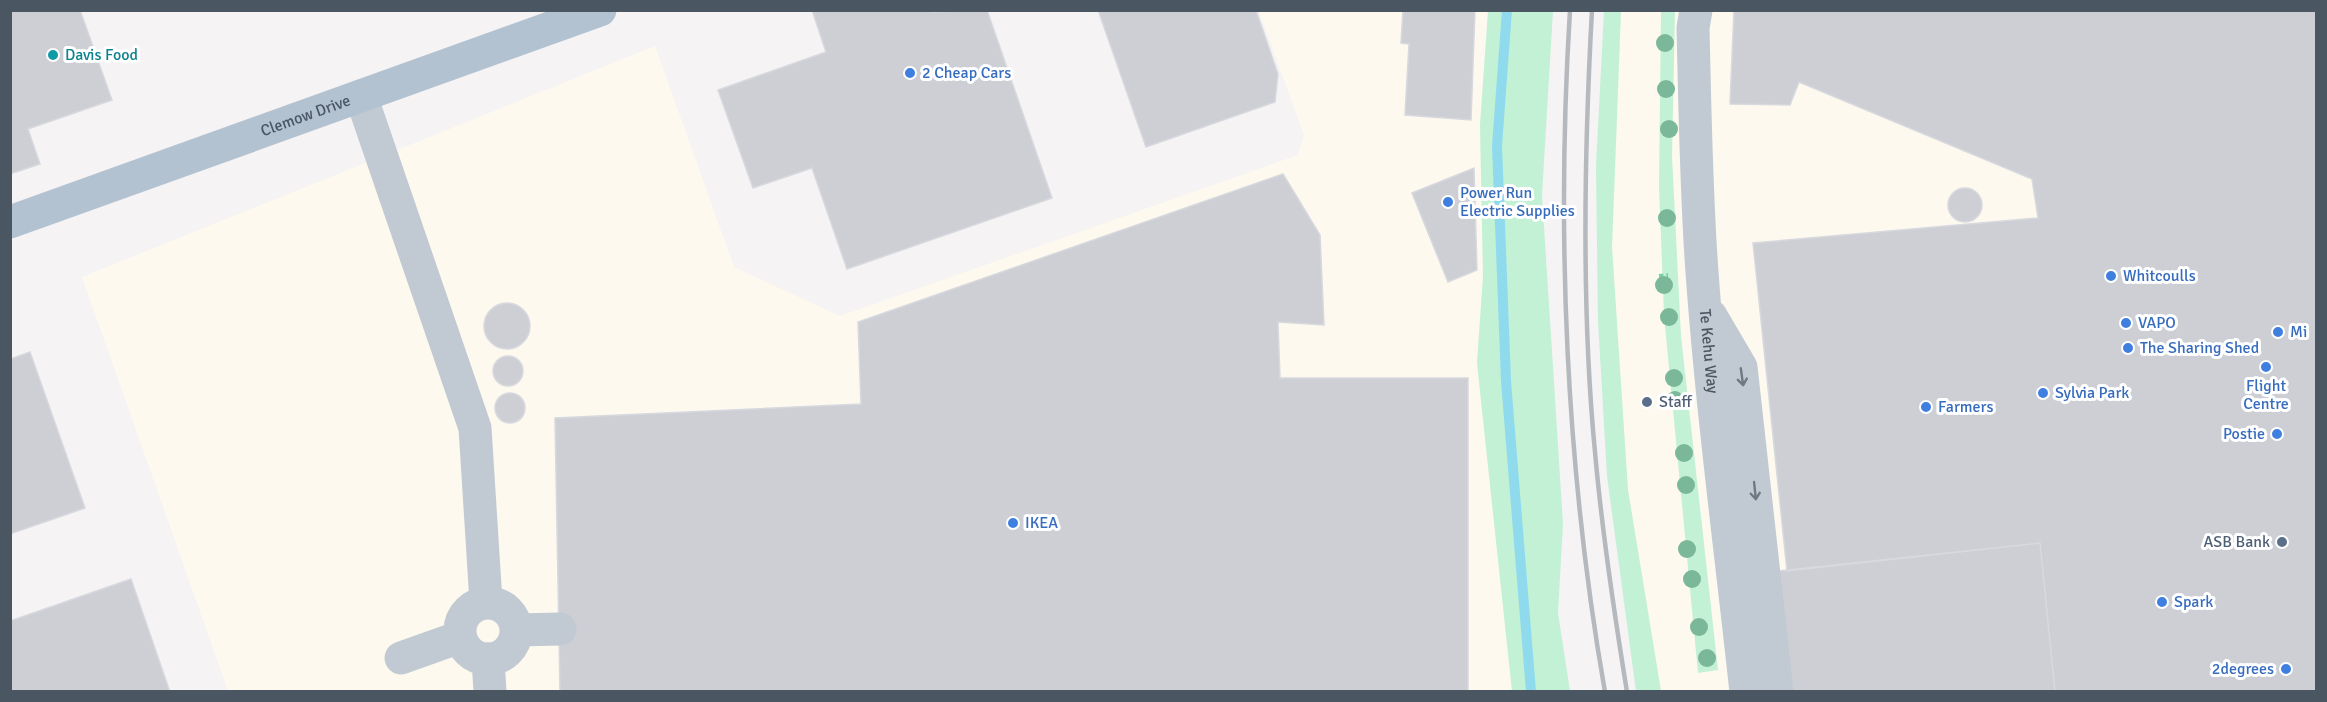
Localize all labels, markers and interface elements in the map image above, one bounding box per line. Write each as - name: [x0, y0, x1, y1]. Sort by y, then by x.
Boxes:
- place label: Davis Food: [65, 45, 138, 65]
- marker: Davis Food: [46, 48, 60, 62]
- place label: 2 Cheap Cars: [922, 63, 1011, 83]
- marker: 2 Cheap Cars: [903, 66, 917, 80]
- street label: Clemow Drive: [258, 91, 353, 141]
- place label: Power Run Electric Supplies: [1460, 183, 1575, 221]
- marker: Power Run Electric Supplies: [1441, 195, 1455, 209]
- place label: Whitcoulls: [2123, 266, 2196, 286]
- marker: Whitcoulls: [2104, 269, 2118, 283]
- street label: Te Kehu Way: [1695, 308, 1723, 395]
- place label: VAPO: [2138, 313, 2176, 333]
- marker: VAPO: [2119, 316, 2133, 330]
- place label: Mi: [2290, 322, 2307, 342]
- marker: Mi: [2271, 325, 2285, 339]
- place label: The Sharing Shed: [2140, 338, 2259, 358]
- marker: The Sharing Shed: [2121, 341, 2135, 355]
- marker: Flight Centre: [2259, 360, 2273, 374]
- one-way arrow: [1737, 366, 1748, 386]
- place label: Flight Centre: [2243, 376, 2289, 414]
- place label: Sylvia Park: [2055, 383, 2129, 403]
- marker: Sylvia Park: [2036, 386, 2050, 400]
- place label: Staff: [1659, 392, 1693, 412]
- marker: Staff: [1640, 395, 1654, 409]
- place label: Farmers: [1938, 397, 1993, 417]
- marker: Farmers: [1919, 400, 1933, 414]
- place label: Postie: [2223, 424, 2265, 444]
- marker: Postie: [2270, 427, 2284, 441]
- one-way arrow: [1750, 481, 1761, 501]
- place label: IKEA: [1025, 513, 1058, 533]
- marker: IKEA: [1006, 516, 1020, 530]
- place label: ASB Bank: [2204, 532, 2270, 552]
- marker: ASB Bank: [2275, 535, 2289, 549]
- place label: Spark: [2174, 592, 2213, 612]
- marker: Spark: [2155, 595, 2169, 609]
- place label: 2degrees: [2212, 659, 2274, 679]
- marker: 2degrees: [2279, 662, 2293, 676]

